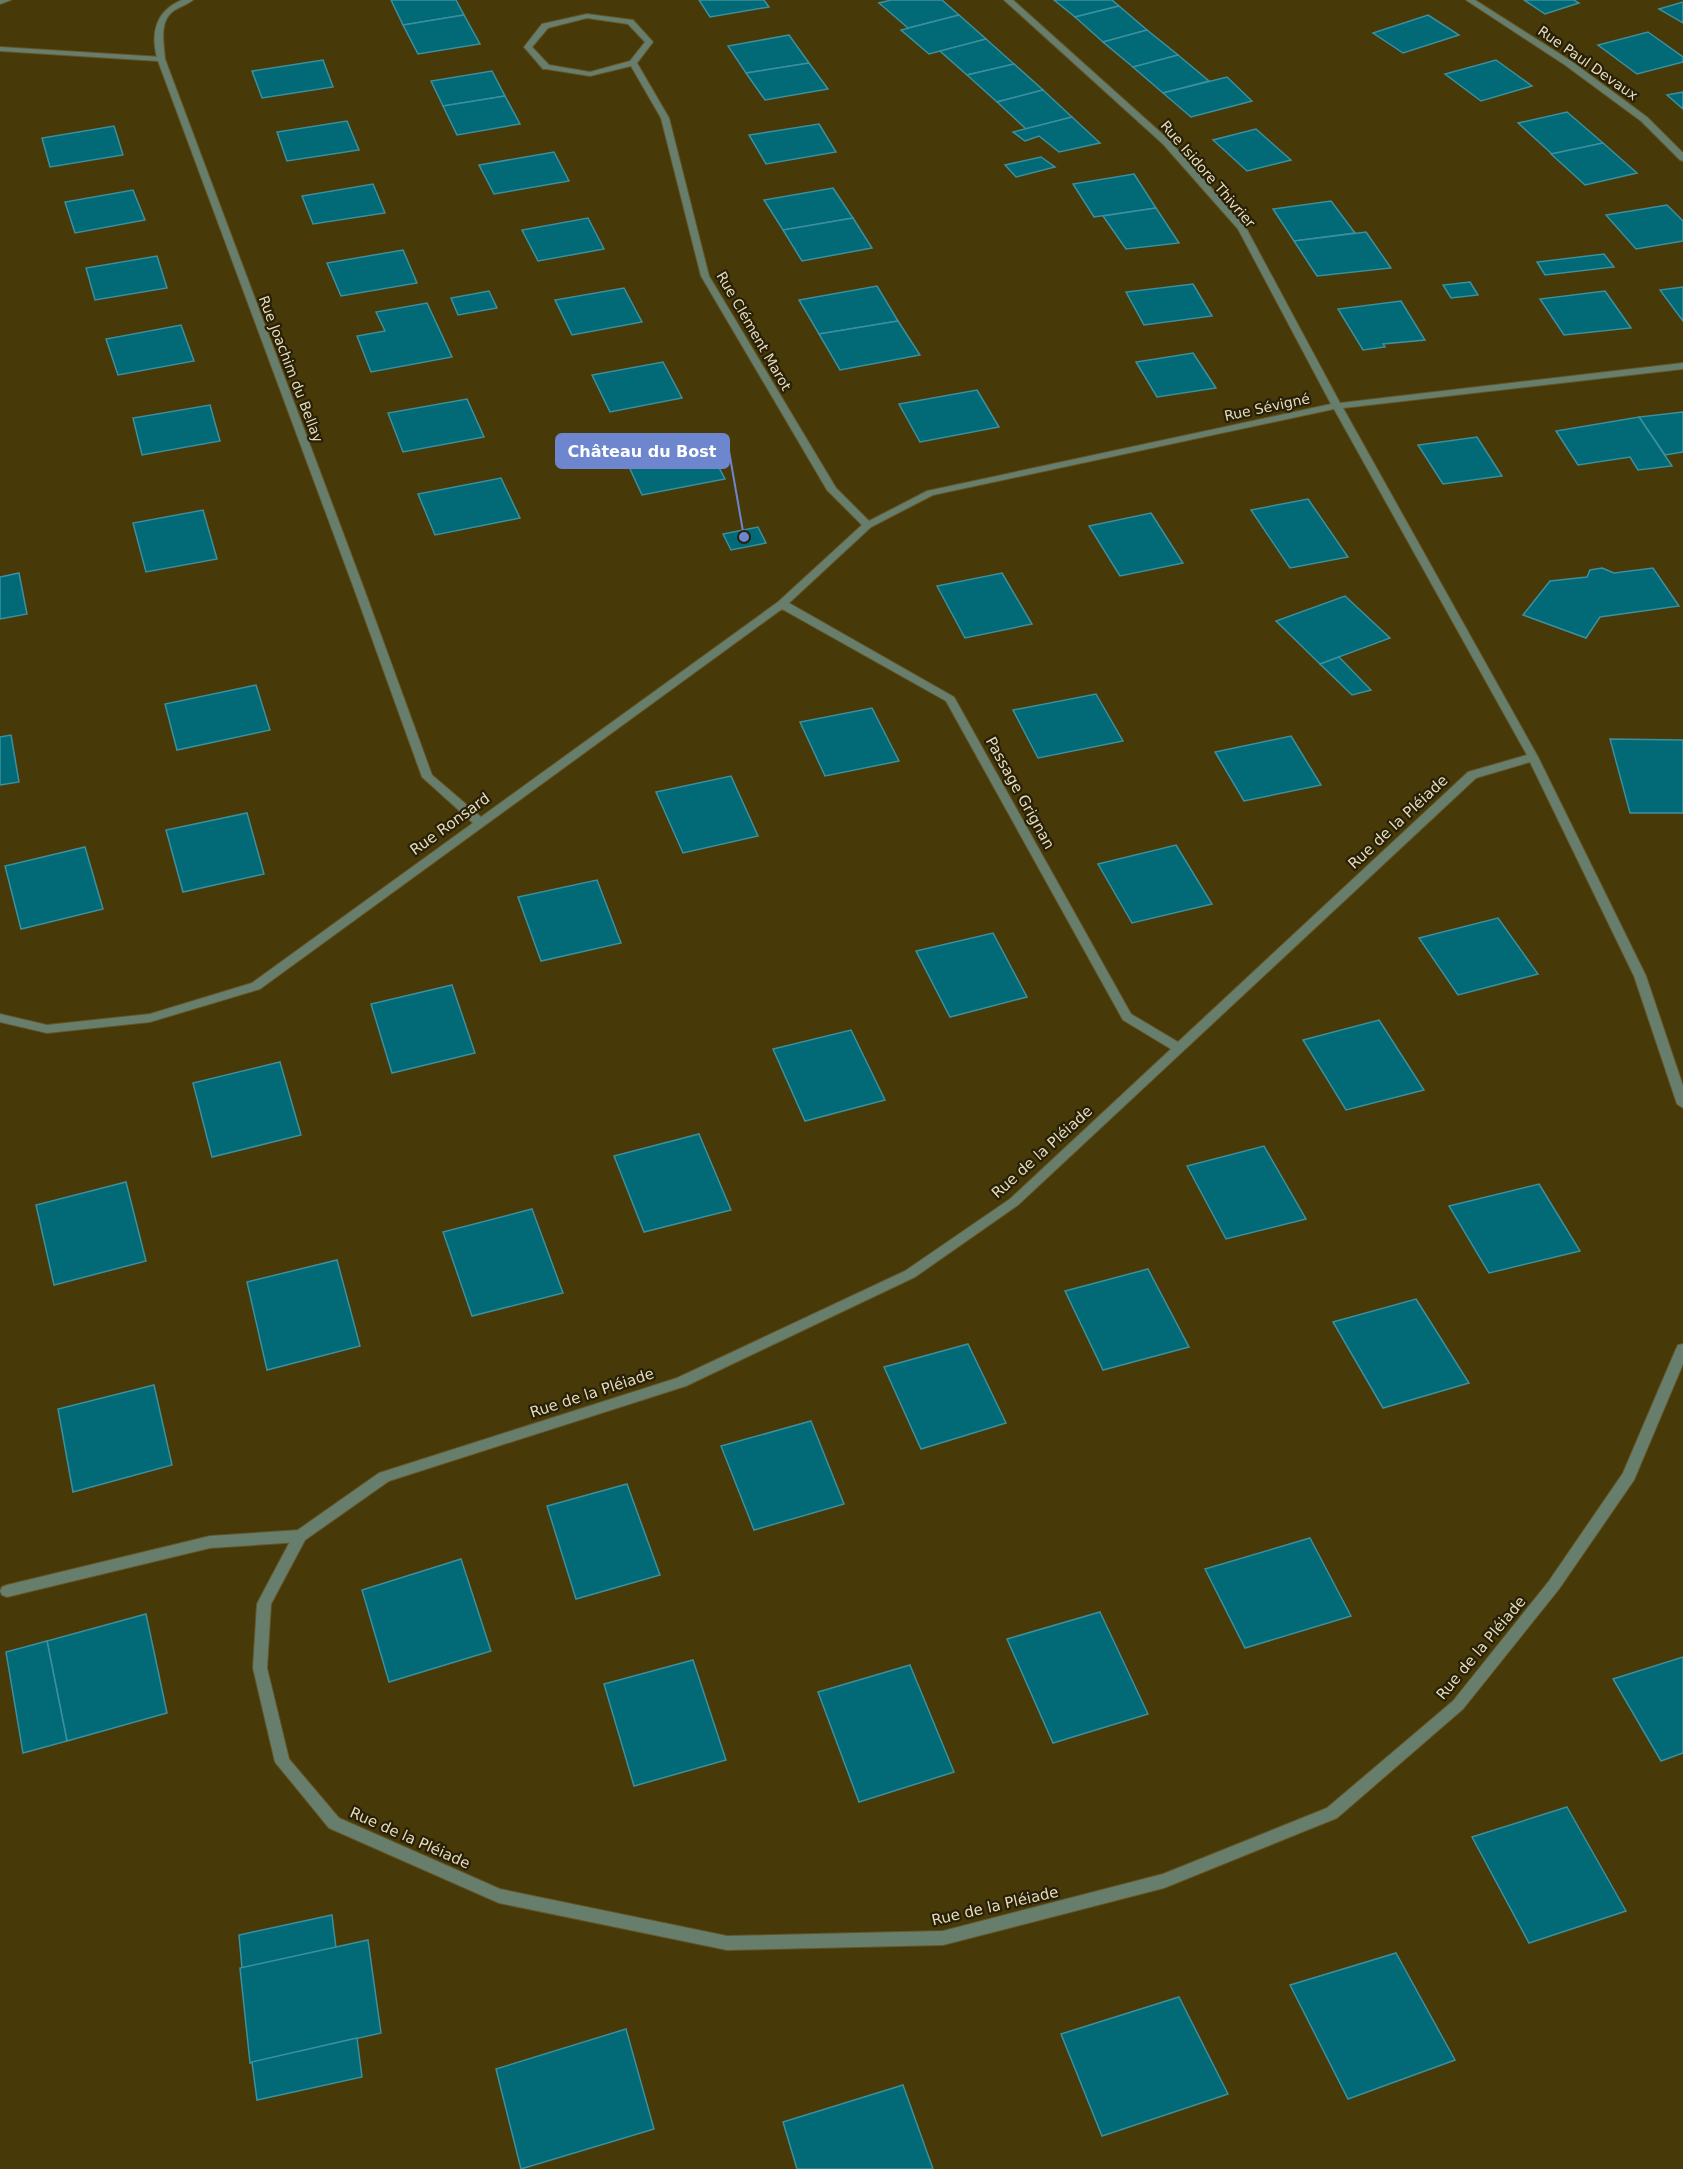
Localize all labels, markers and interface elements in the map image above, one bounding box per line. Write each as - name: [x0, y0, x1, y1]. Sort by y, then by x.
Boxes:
- street label: Rue Paul Devaux: [1535, 23, 1641, 103]
- street label: Rue Isidore Thivrier: [1157, 117, 1259, 231]
- street label: Rue Clément Marot: [713, 269, 795, 394]
- street label: Rue Joachim du Bellay: [256, 293, 326, 445]
- street label: Rue Sévigné: [1223, 390, 1311, 424]
- callout: Château du Bost: [556, 434, 729, 468]
- text: Château du Bost: [568, 442, 717, 461]
- street label: Passage Grignan: [982, 734, 1058, 852]
- street label: Rue de la Pléiade: [1345, 771, 1451, 873]
- street label: Rue Ronsard: [407, 789, 493, 859]
- street label: Rue de la Pléiade: [988, 1102, 1096, 1202]
- street label: Rue de la Pléiade: [528, 1364, 656, 1422]
- street label: Rue de la Pléiade: [1433, 1593, 1529, 1703]
- street label: Rue de la Pléiade: [347, 1803, 473, 1873]
- street label: Rue de la Pléiade: [930, 1883, 1060, 1929]

